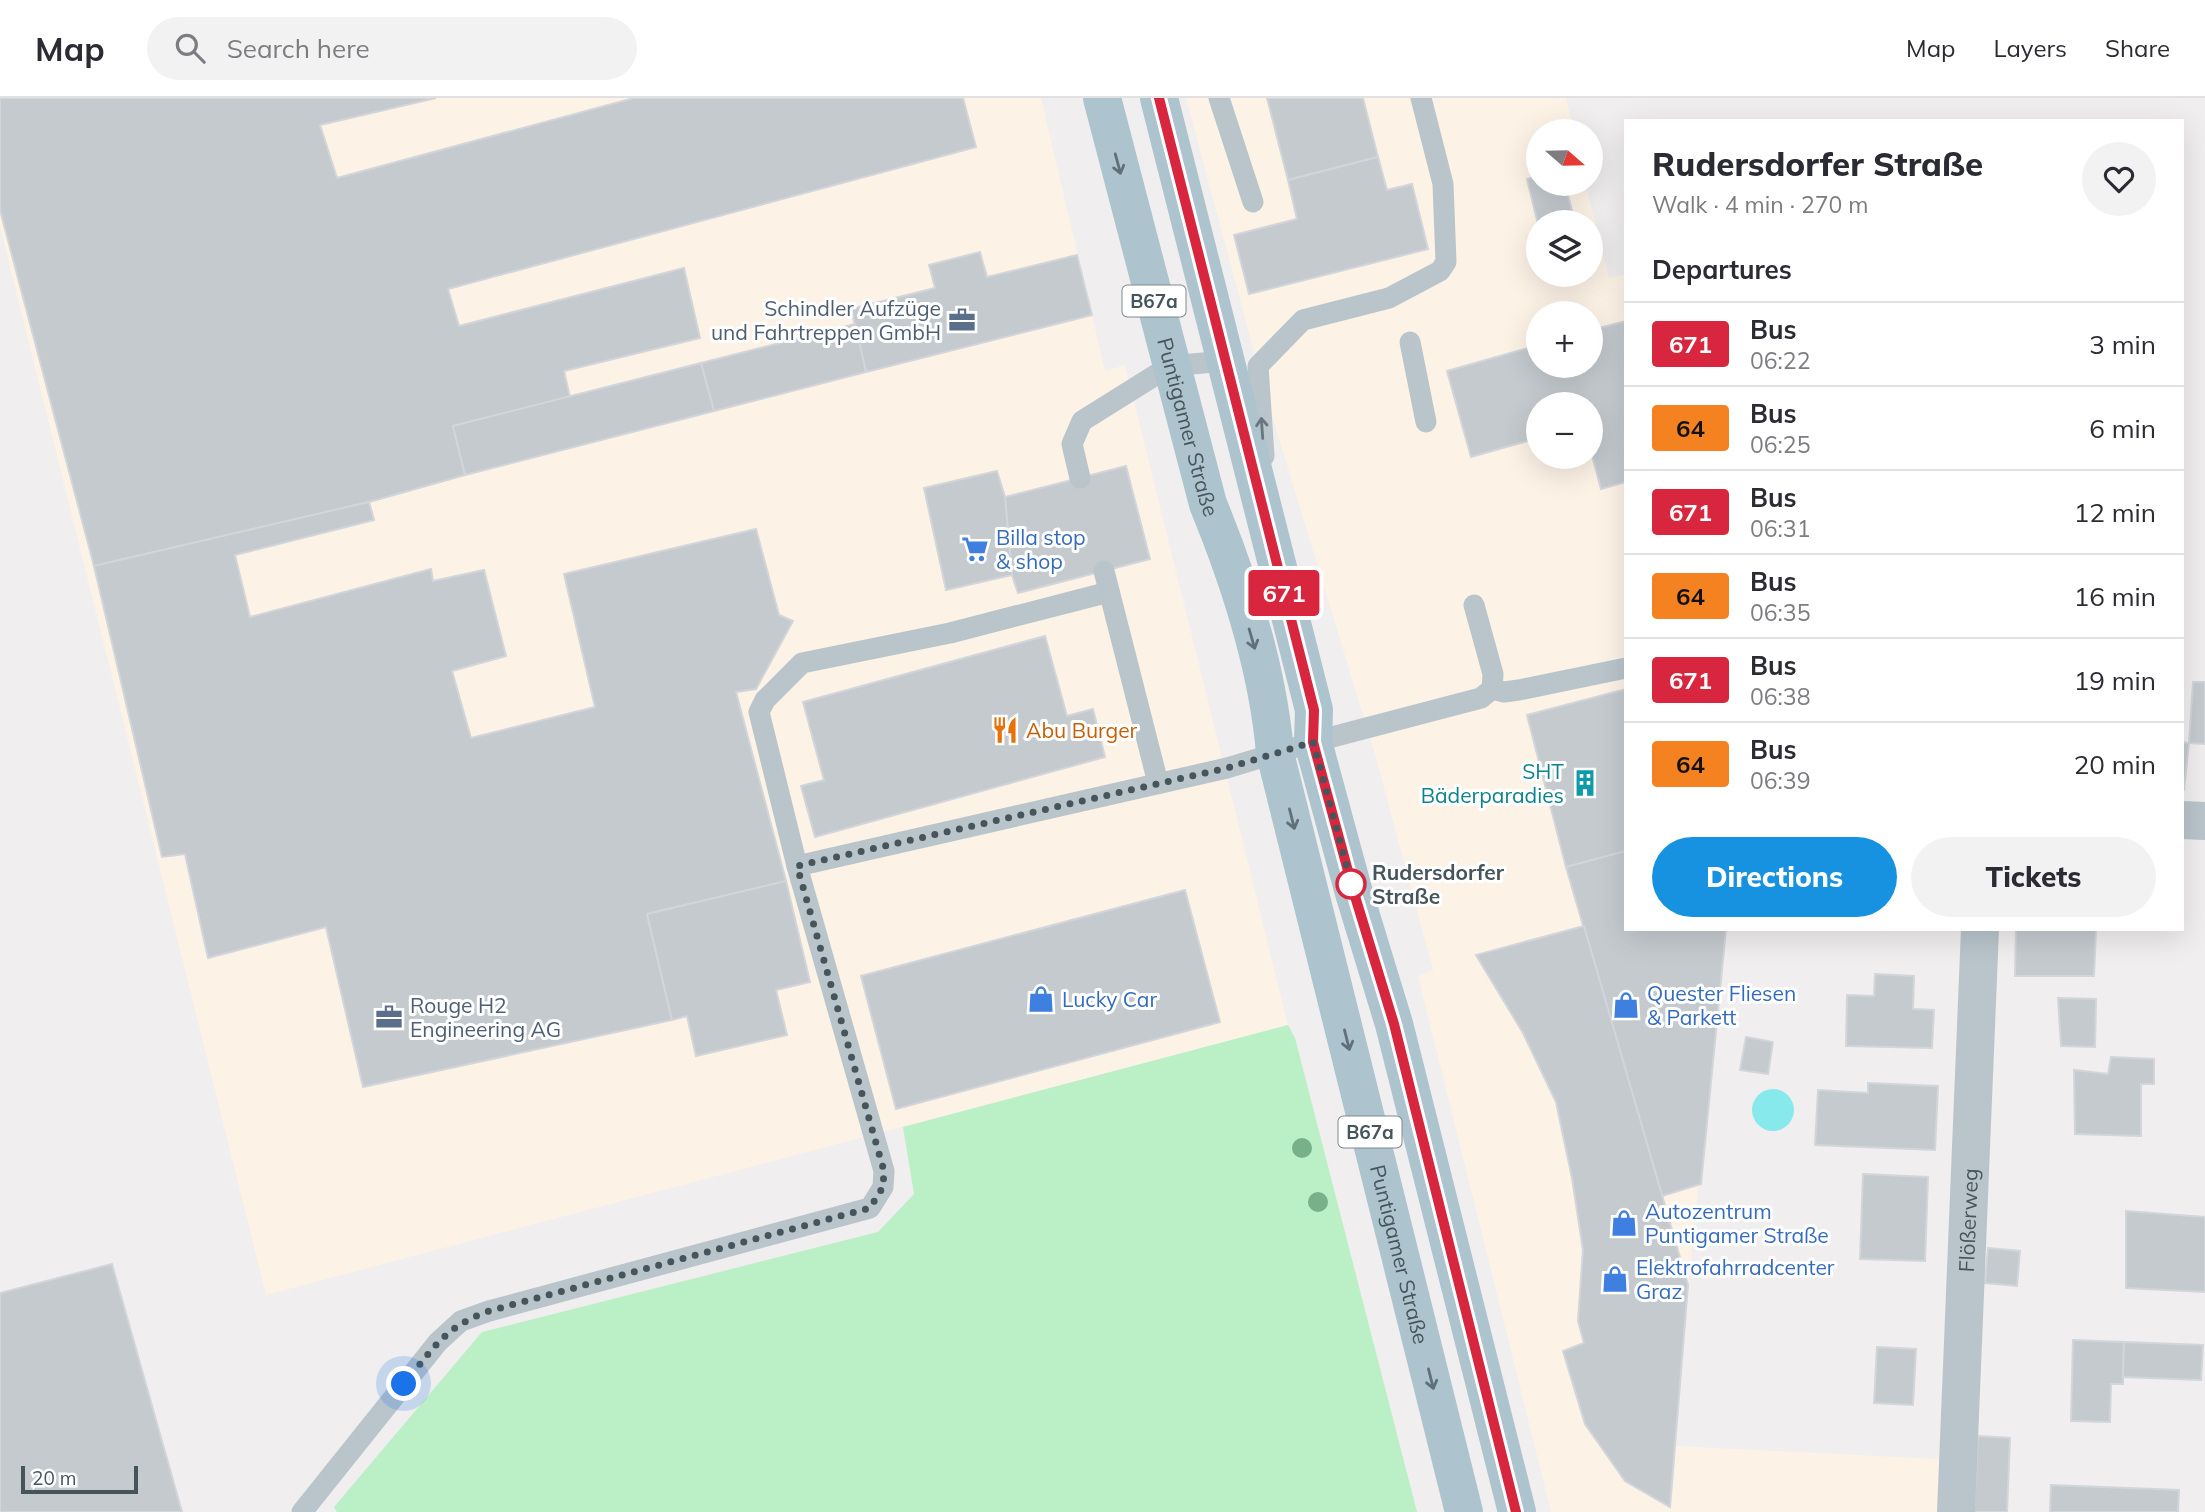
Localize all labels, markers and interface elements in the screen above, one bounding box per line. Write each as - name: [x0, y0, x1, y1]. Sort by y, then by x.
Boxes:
- search box: [147, 17, 637, 80]
- text: Map: [35, 28, 105, 69]
- icon: search: [171, 29, 209, 67]
- text: Search here: [227, 32, 370, 65]
- text: Map: [1906, 33, 1955, 63]
- text: Layers: [1993, 33, 2067, 63]
- text: Share: [2105, 33, 2170, 63]
- north arrow: [1526, 119, 1603, 196]
- map controls: [1526, 119, 1603, 469]
- button: heart: [2082, 142, 2156, 216]
- text: Rudersdorfer Straße: [1652, 143, 1983, 184]
- one-way arrow: [1112, 153, 1125, 175]
- text: Walk · 4 min · 270 m: [1652, 190, 1869, 219]
- button: layers: [1526, 210, 1603, 287]
- text: Departures: [1652, 253, 1792, 286]
- road number: B67a: [1122, 286, 1186, 316]
- place label: Schindler Aufzüge und Fahrtreppen GmbH: [711, 295, 941, 345]
- button: +: [1526, 301, 1603, 378]
- office icon: Schindler Aufzüge und Fahrtreppen GmbH: [947, 305, 977, 335]
- text: Bus: [1750, 313, 1796, 346]
- text: 3 min: [2089, 328, 2156, 361]
- text: 671: [1669, 329, 1712, 359]
- street label: Puntigamer Straße: [1152, 335, 1225, 520]
- text: 06:22: [1750, 346, 1810, 375]
- button: −: [1526, 392, 1603, 469]
- text: Bus: [1750, 397, 1796, 430]
- text: 6 min: [2089, 412, 2156, 445]
- text: 64: [1676, 413, 1705, 443]
- one-way arrow: [1255, 417, 1268, 440]
- text: 06:25: [1750, 430, 1810, 459]
- text: Bus: [1750, 481, 1796, 514]
- text: 12 min: [2074, 496, 2156, 529]
- text: 671: [1669, 497, 1712, 527]
- text: 06:31: [1750, 514, 1810, 543]
- place label: Billa stop & shop: [996, 524, 1086, 574]
- supermarket icon: Billa stop & shop: [960, 534, 990, 564]
- text: Bus: [1750, 565, 1796, 598]
- line badge: 671: [1244, 570, 1324, 616]
- text: 671: [1262, 578, 1306, 608]
- text: 16 min: [2074, 580, 2156, 613]
- text: 64: [1676, 581, 1705, 611]
- text: 06:35: [1750, 598, 1810, 627]
- one-way arrow: [1246, 627, 1259, 649]
- text: Bus: [1750, 649, 1796, 682]
- text: 19 min: [2074, 664, 2156, 697]
- text: 671: [1669, 665, 1712, 695]
- text: 06:38: [1750, 682, 1810, 711]
- restaurant icon: Abu Burger: [990, 715, 1020, 745]
- place label: Abu Burger: [1026, 717, 1138, 743]
- text: Bus: [1750, 733, 1796, 766]
- text: 20 min: [2074, 748, 2156, 781]
- text: 64: [1676, 749, 1705, 779]
- place label: SHT Bäderparadies: [1421, 758, 1564, 808]
- text: 06:39: [1750, 766, 1810, 795]
- building icon: SHT Bäderparadies: [1570, 768, 1600, 798]
- one-way arrow: [1286, 807, 1299, 830]
- button: Directions: [1652, 837, 1897, 917]
- button: Tickets: [1911, 837, 2156, 917]
- place label: Rudersdorfer Straße: [1372, 859, 1505, 909]
- marker: Rudersdorfer Straße: [1336, 869, 1366, 899]
- place label: Quester Fliesen & Parkett: [1647, 980, 1796, 1030]
- shop icon: Lucky Car: [1026, 984, 1056, 1014]
- place label: Lucky Car: [1062, 986, 1157, 1012]
- shop icon: Quester Fliesen & Parkett: [1611, 990, 1641, 1020]
- place label: Rouge H2 Engineering AG: [410, 992, 561, 1042]
- office icon: Rouge H2 Engineering AG: [374, 1002, 404, 1032]
- one-way arrow: [1341, 1028, 1354, 1051]
- road number: B67a: [1338, 1116, 1402, 1148]
- street label: Puntigamer Straße: [1365, 1162, 1435, 1347]
- street label: Flößerweg: [1953, 1168, 1983, 1273]
- place label: Autozentrum Puntigamer Straße: [1645, 1198, 1829, 1248]
- shop icon: Autozentrum Puntigamer Straße: [1609, 1208, 1639, 1238]
- place label: Elektrofahrradcenter Graz: [1636, 1254, 1835, 1304]
- shop icon: Elektrofahrradcenter Graz: [1600, 1264, 1630, 1294]
- your location: [386, 1366, 421, 1401]
- one-way arrow: [1425, 1367, 1438, 1390]
- scale bar: [21, 1463, 138, 1495]
- text: 20 m: [32, 1466, 76, 1490]

